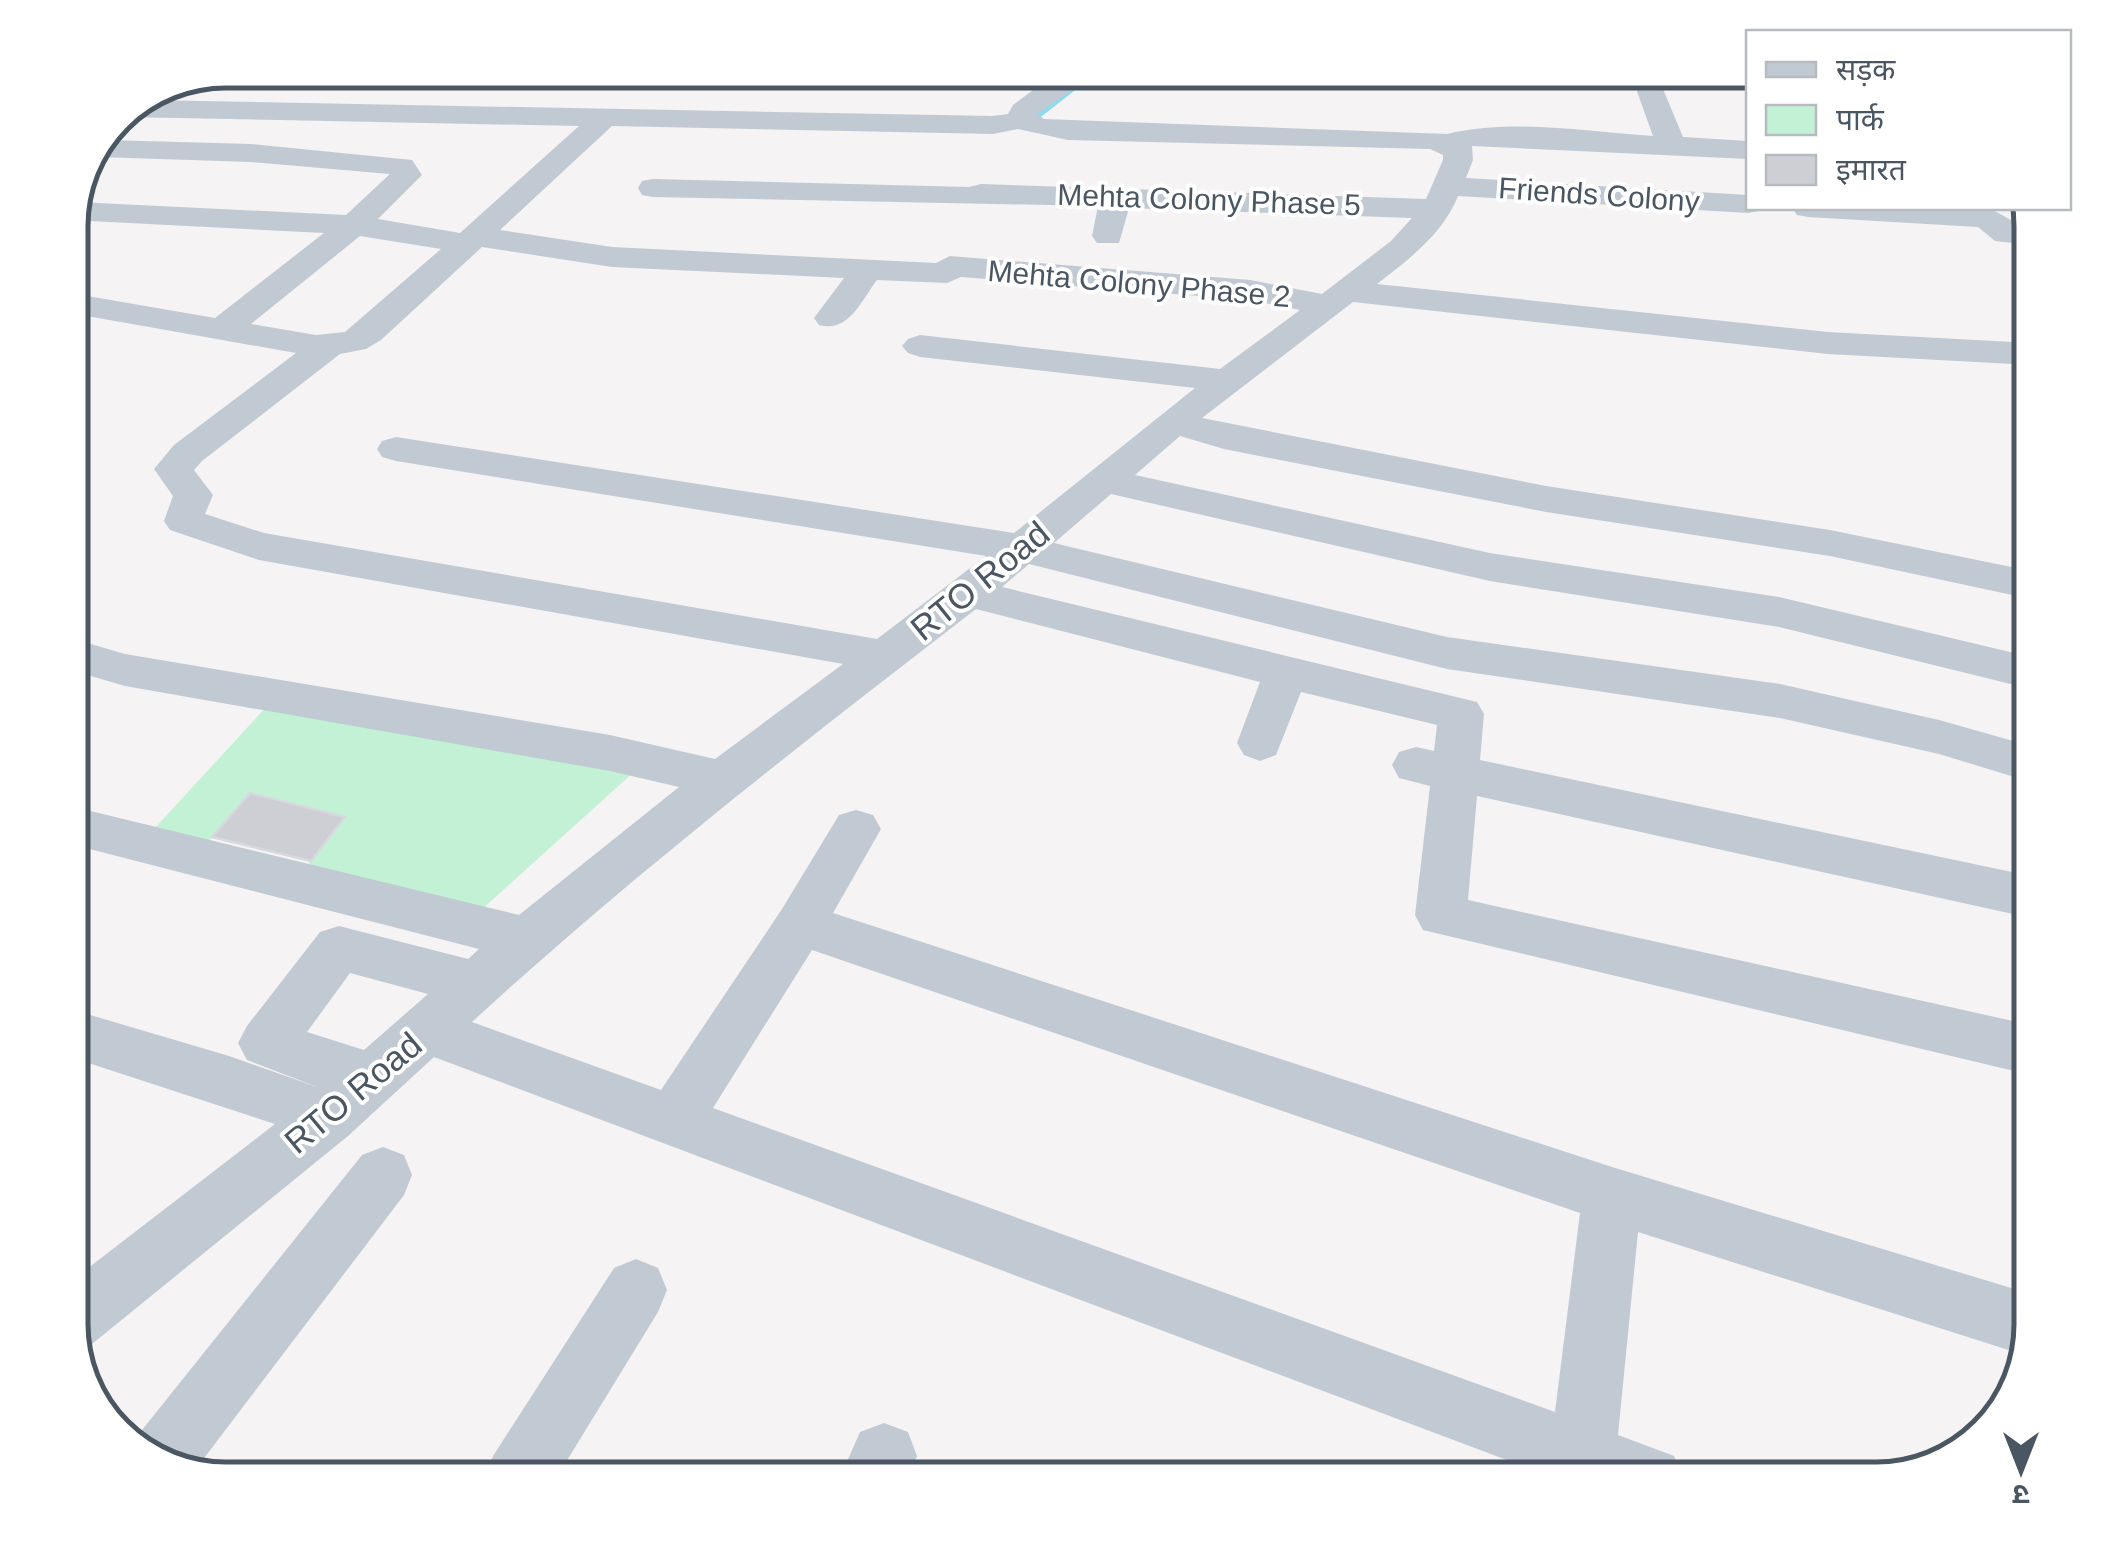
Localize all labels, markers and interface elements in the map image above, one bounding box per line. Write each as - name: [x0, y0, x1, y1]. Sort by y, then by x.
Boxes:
- legend: [1746, 30, 2071, 210]
- text: सड़क: [1836, 53, 1896, 87]
- text: पार्क: [1836, 103, 1885, 136]
- text: इमारत: [1836, 153, 1907, 186]
- street label: Friends Colony: [1497, 171, 1701, 218]
- street label: Mehta Colony Phase 5: [1057, 178, 1361, 221]
- street label: Mehta Colony Phase 2: [986, 254, 1292, 313]
- street label: RTO Road: [903, 513, 1056, 648]
- street label: RTO Road: [277, 1024, 429, 1161]
- north arrow: [1971, 1420, 2071, 1520]
- text: उ: [2012, 1479, 2029, 1510]

